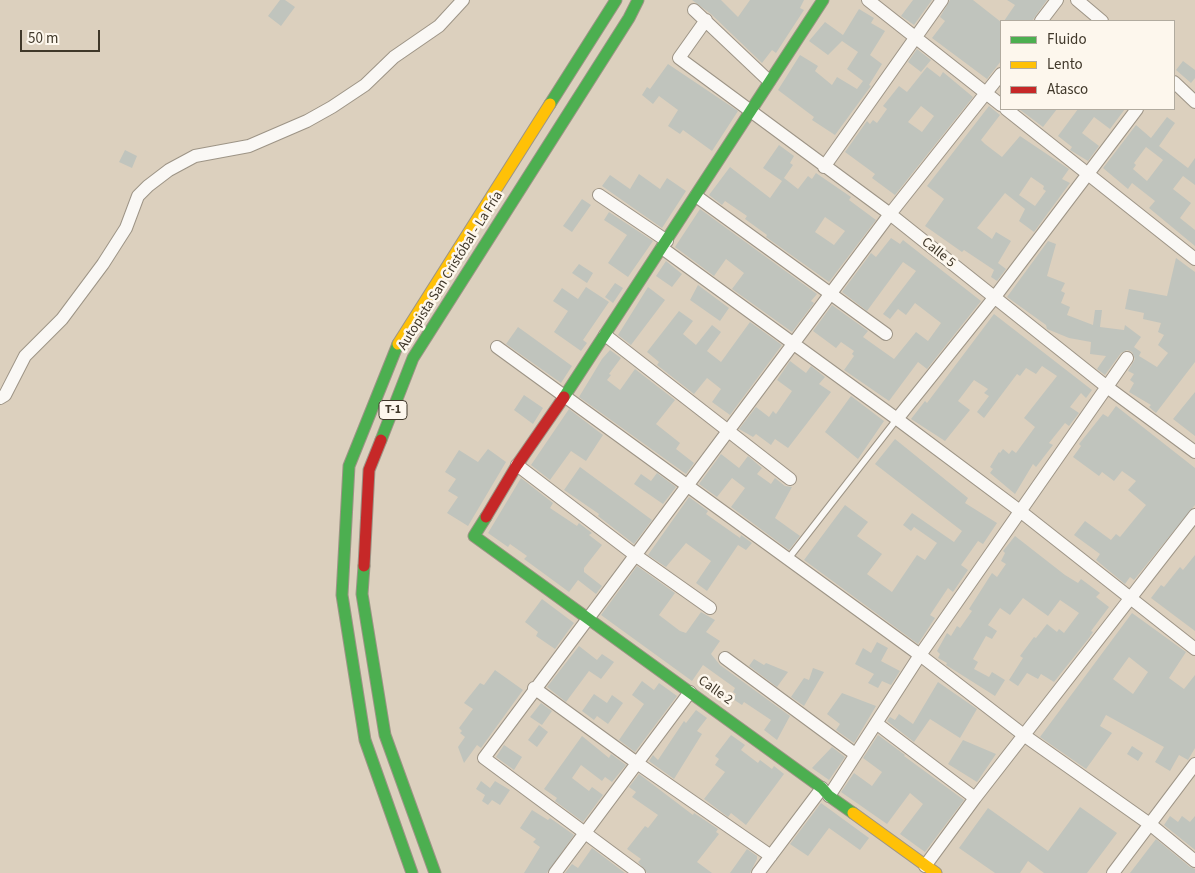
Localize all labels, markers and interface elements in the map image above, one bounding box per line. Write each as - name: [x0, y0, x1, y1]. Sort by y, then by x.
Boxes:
- scale bar: [22, 20, 102, 52]
- legend: [1000, 20, 1175, 110]
- text: 50 m: [28, 28, 58, 49]
- text: Fluido: [1047, 29, 1087, 50]
- text: Lento: [1047, 54, 1083, 75]
- text: Atasco: [1047, 79, 1088, 100]
- street label: Autopista San Cristóbal - La Fría: [395, 188, 507, 354]
- street label: Calle 5: [918, 234, 958, 272]
- road number: T-1: [379, 400, 407, 420]
- street label: Calle 2: [694, 673, 736, 709]

